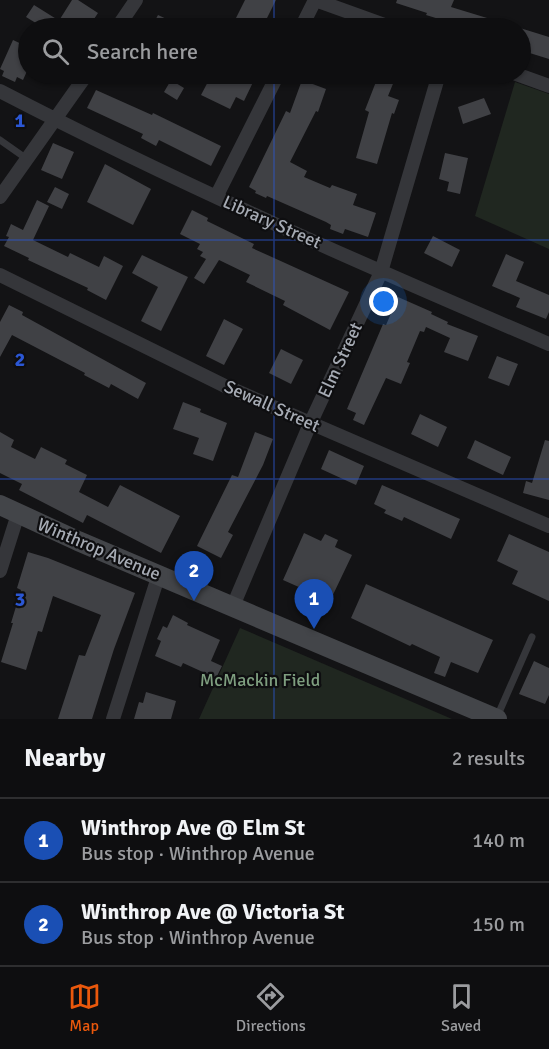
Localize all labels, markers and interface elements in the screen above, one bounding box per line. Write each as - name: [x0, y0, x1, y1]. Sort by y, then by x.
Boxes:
- search box: [18, 18, 531, 84]
- icon: search: [39, 35, 72, 68]
- text: Search here: [87, 38, 198, 65]
- text: 1: [15, 108, 26, 133]
- street label: Library Street: [219, 191, 325, 253]
- your location: [369, 287, 398, 316]
- street label: Elm Street: [313, 319, 367, 401]
- text: 2: [15, 347, 25, 372]
- street label: Sewall Street: [221, 375, 323, 437]
- street label: Winthrop Avenue: [34, 513, 164, 585]
- pin: 2: [174, 552, 214, 601]
- pin: 1: [294, 580, 334, 629]
- text: 3: [15, 587, 25, 612]
- park label: McMackin Field: [200, 669, 320, 691]
- text: Nearby: [24, 742, 105, 774]
- text: 2 results: [452, 746, 525, 771]
- text: Winthrop Ave @ Elm St: [81, 814, 305, 841]
- text: 1: [38, 828, 49, 853]
- text: 140 m: [472, 828, 525, 853]
- text: Bus stop · Winthrop Avenue: [81, 841, 315, 866]
- text: Winthrop Ave @ Victoria St: [81, 898, 345, 925]
- text: 2: [38, 912, 49, 937]
- text: 150 m: [472, 912, 525, 937]
- text: Bus stop · Winthrop Avenue: [81, 925, 315, 950]
- tab: Map: [68, 980, 101, 1036]
- tab: Directions: [236, 980, 306, 1036]
- tab: Saved: [441, 980, 481, 1036]

